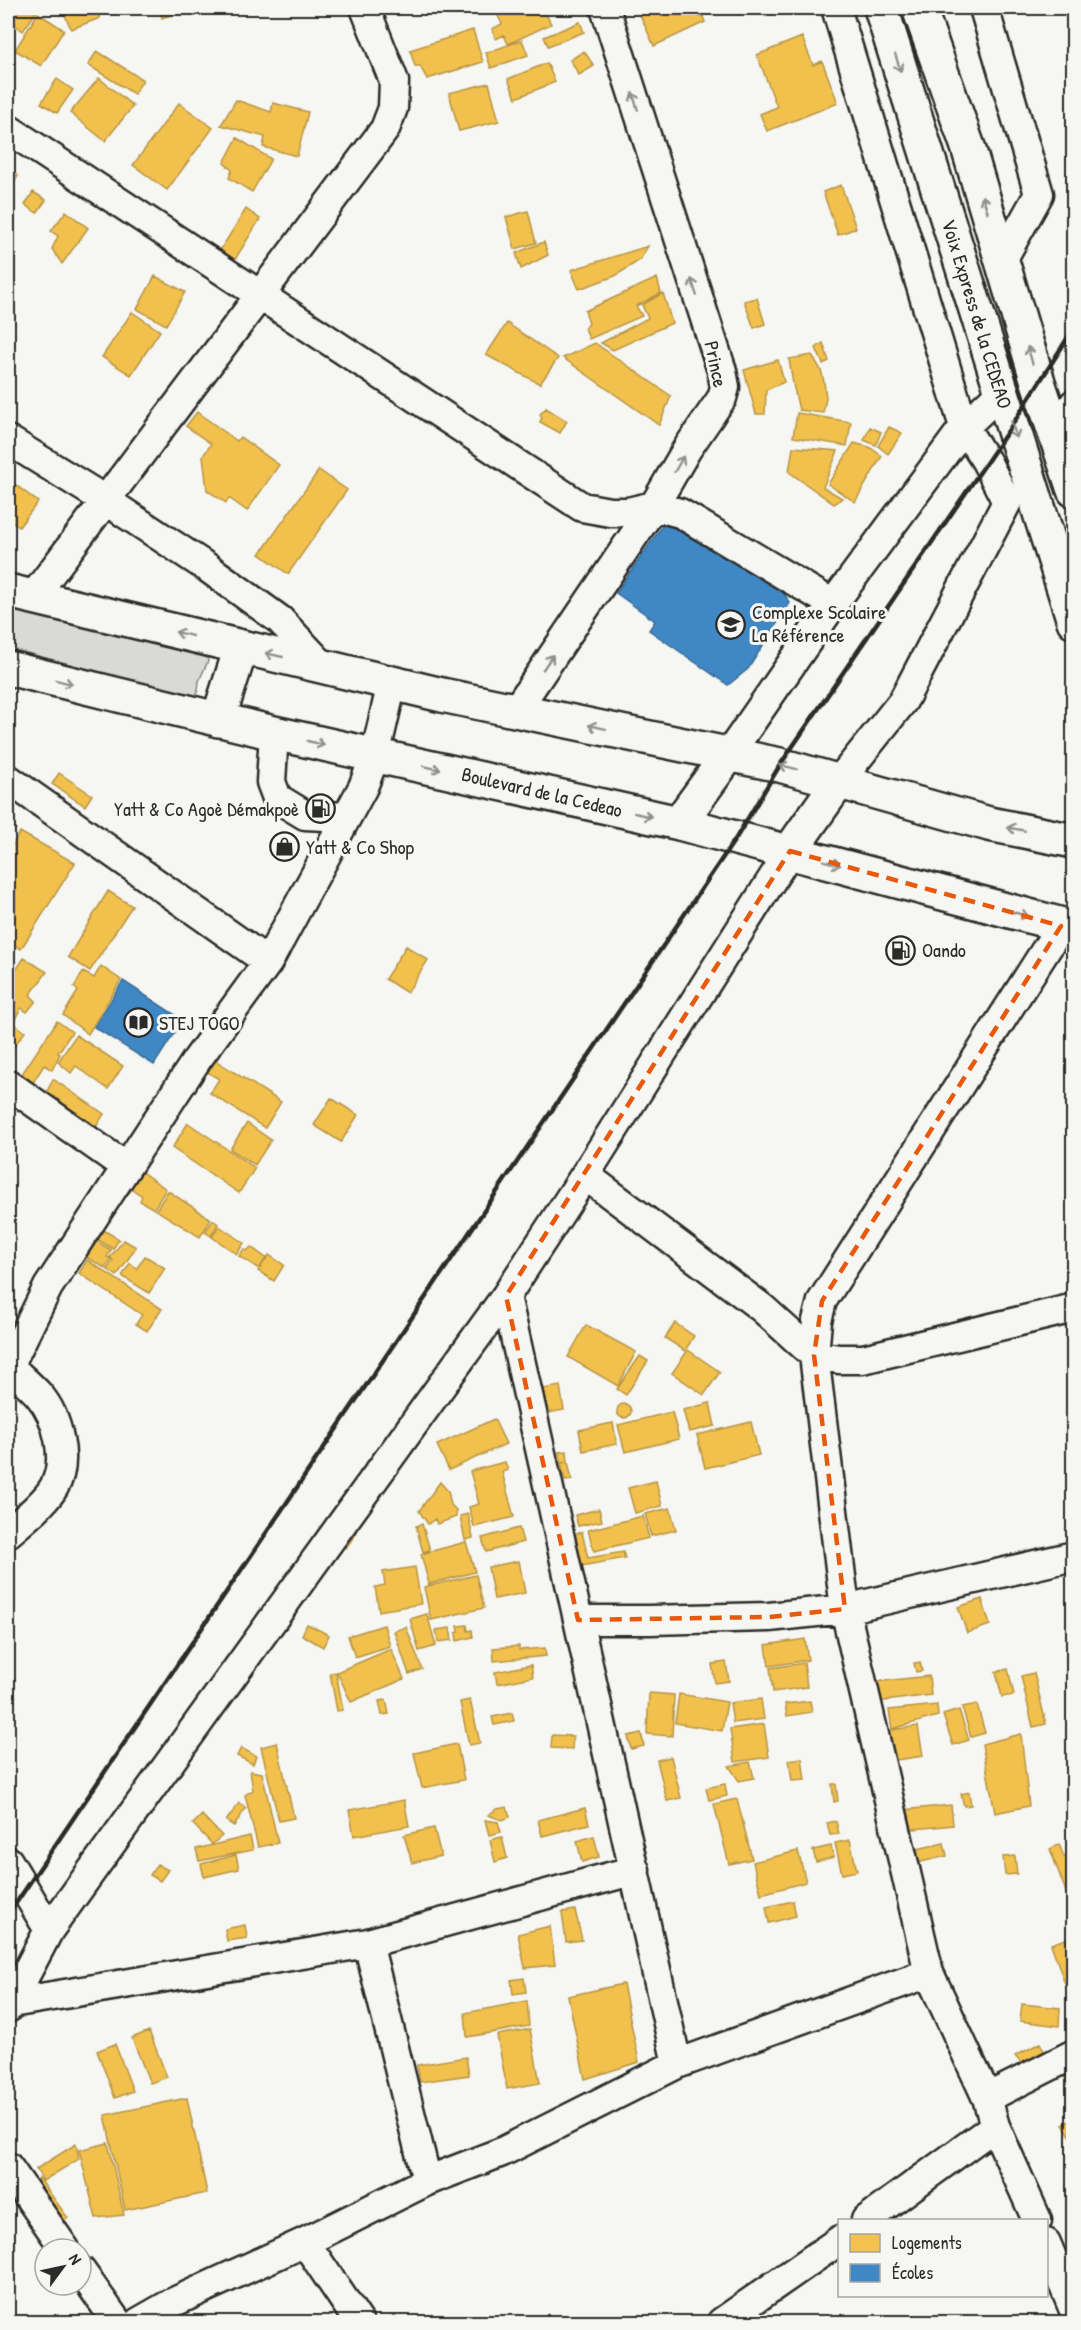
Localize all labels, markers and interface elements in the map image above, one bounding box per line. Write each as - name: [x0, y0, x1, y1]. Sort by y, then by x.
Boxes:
- one-way arrow: [894, 53, 905, 72]
- one-way arrow: [629, 92, 640, 111]
- one-way arrow: [979, 195, 990, 214]
- street label: Voix Express de la CEDEAO: [936, 216, 1019, 412]
- one-way arrow: [688, 278, 699, 297]
- street label: Prince: [698, 338, 735, 390]
- one-way arrow: [1024, 346, 1035, 365]
- one-way arrow: [1009, 420, 1020, 439]
- one-way arrow: [673, 456, 685, 473]
- place label: Complexe Scolaire La Référence: [752, 598, 886, 648]
- school or university icon: Complexe Scolaire La Référence: [715, 608, 747, 640]
- one-way arrow: [175, 627, 194, 639]
- one-way arrow: [265, 649, 284, 661]
- one-way arrow: [542, 654, 554, 670]
- one-way arrow: [55, 677, 74, 689]
- one-way arrow: [588, 721, 607, 732]
- one-way arrow: [307, 737, 326, 749]
- street label: Boulevard de la Cedeao: [459, 760, 625, 823]
- one-way arrow: [778, 761, 797, 773]
- one-way arrow: [422, 763, 441, 774]
- fuel station icon: Yatt & Co Agoè Démakpoè: [304, 793, 336, 825]
- place label: Yatt & Co Agoè Démakpoè: [114, 795, 299, 822]
- one-way arrow: [633, 809, 652, 821]
- one-way arrow: [1007, 823, 1026, 834]
- shop icon: Yatt & Co Shop: [269, 831, 301, 863]
- place label: Yatt & Co Shop: [306, 833, 414, 860]
- one-way arrow: [822, 857, 841, 869]
- one-way arrow: [1010, 909, 1029, 920]
- fuel station icon: Oando: [885, 934, 917, 966]
- place label: Oando: [922, 936, 966, 963]
- library icon: STEJ TOGO: [122, 1007, 154, 1039]
- place label: STEJ TOGO: [159, 1009, 240, 1036]
- legend: [838, 2219, 1048, 2297]
- text: Logements: [892, 2230, 962, 2255]
- north arrow: [33, 2237, 93, 2297]
- text: N: [64, 2249, 87, 2269]
- text: Écoles: [892, 2260, 933, 2285]

